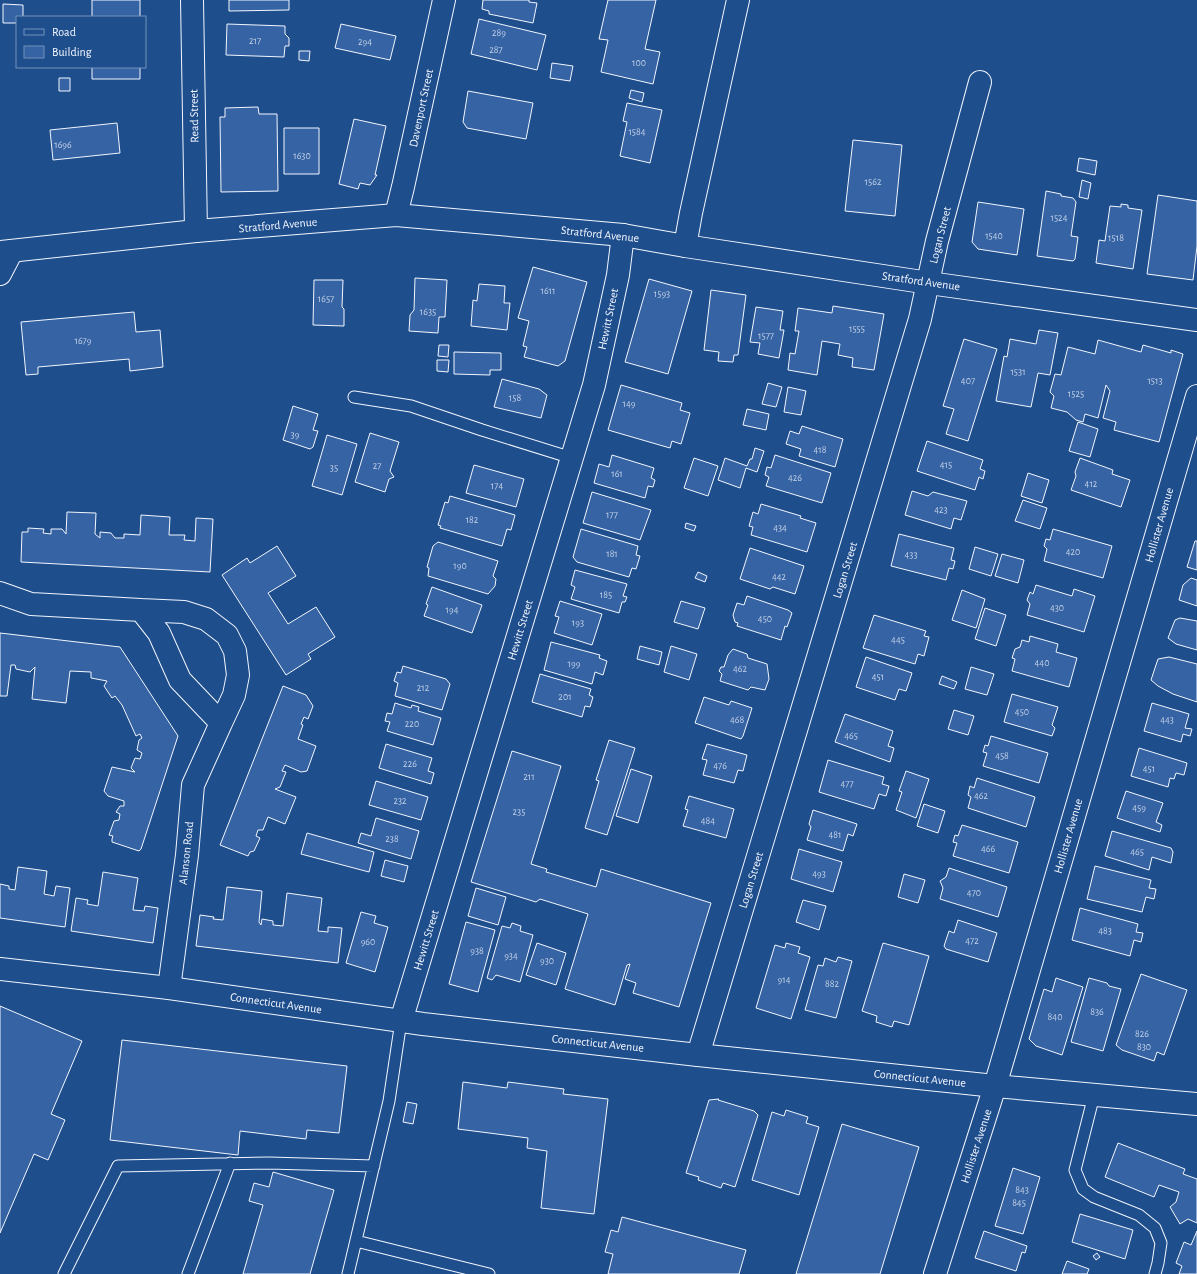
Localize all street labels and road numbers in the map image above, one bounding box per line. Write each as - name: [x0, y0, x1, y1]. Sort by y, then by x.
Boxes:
- street label: Davenport Street: [407, 68, 435, 148]
- street label: Read Street: [188, 89, 200, 143]
- street label: Logan Street: [927, 205, 953, 265]
- street label: Stratford Avenue: [238, 216, 318, 234]
- street label: Stratford Avenue: [560, 224, 640, 244]
- street label: Stratford Avenue: [881, 270, 961, 292]
- street label: Hewitt Street: [596, 287, 620, 351]
- street label: Hollister Avenue: [1143, 486, 1175, 564]
- street label: Logan Street: [831, 540, 859, 600]
- street label: Hewitt Street: [505, 598, 535, 662]
- street label: Hollister Avenue: [1052, 797, 1084, 875]
- street label: Alanson Road: [177, 821, 195, 885]
- street label: Logan Street: [737, 850, 765, 910]
- street label: Hewitt Street: [411, 908, 441, 972]
- street label: Connecticut Avenue: [229, 991, 323, 1015]
- street label: Connecticut Avenue: [551, 1032, 645, 1054]
- street label: Connecticut Avenue: [873, 1067, 967, 1089]
- street label: Hollister Avenue: [958, 1107, 994, 1185]

